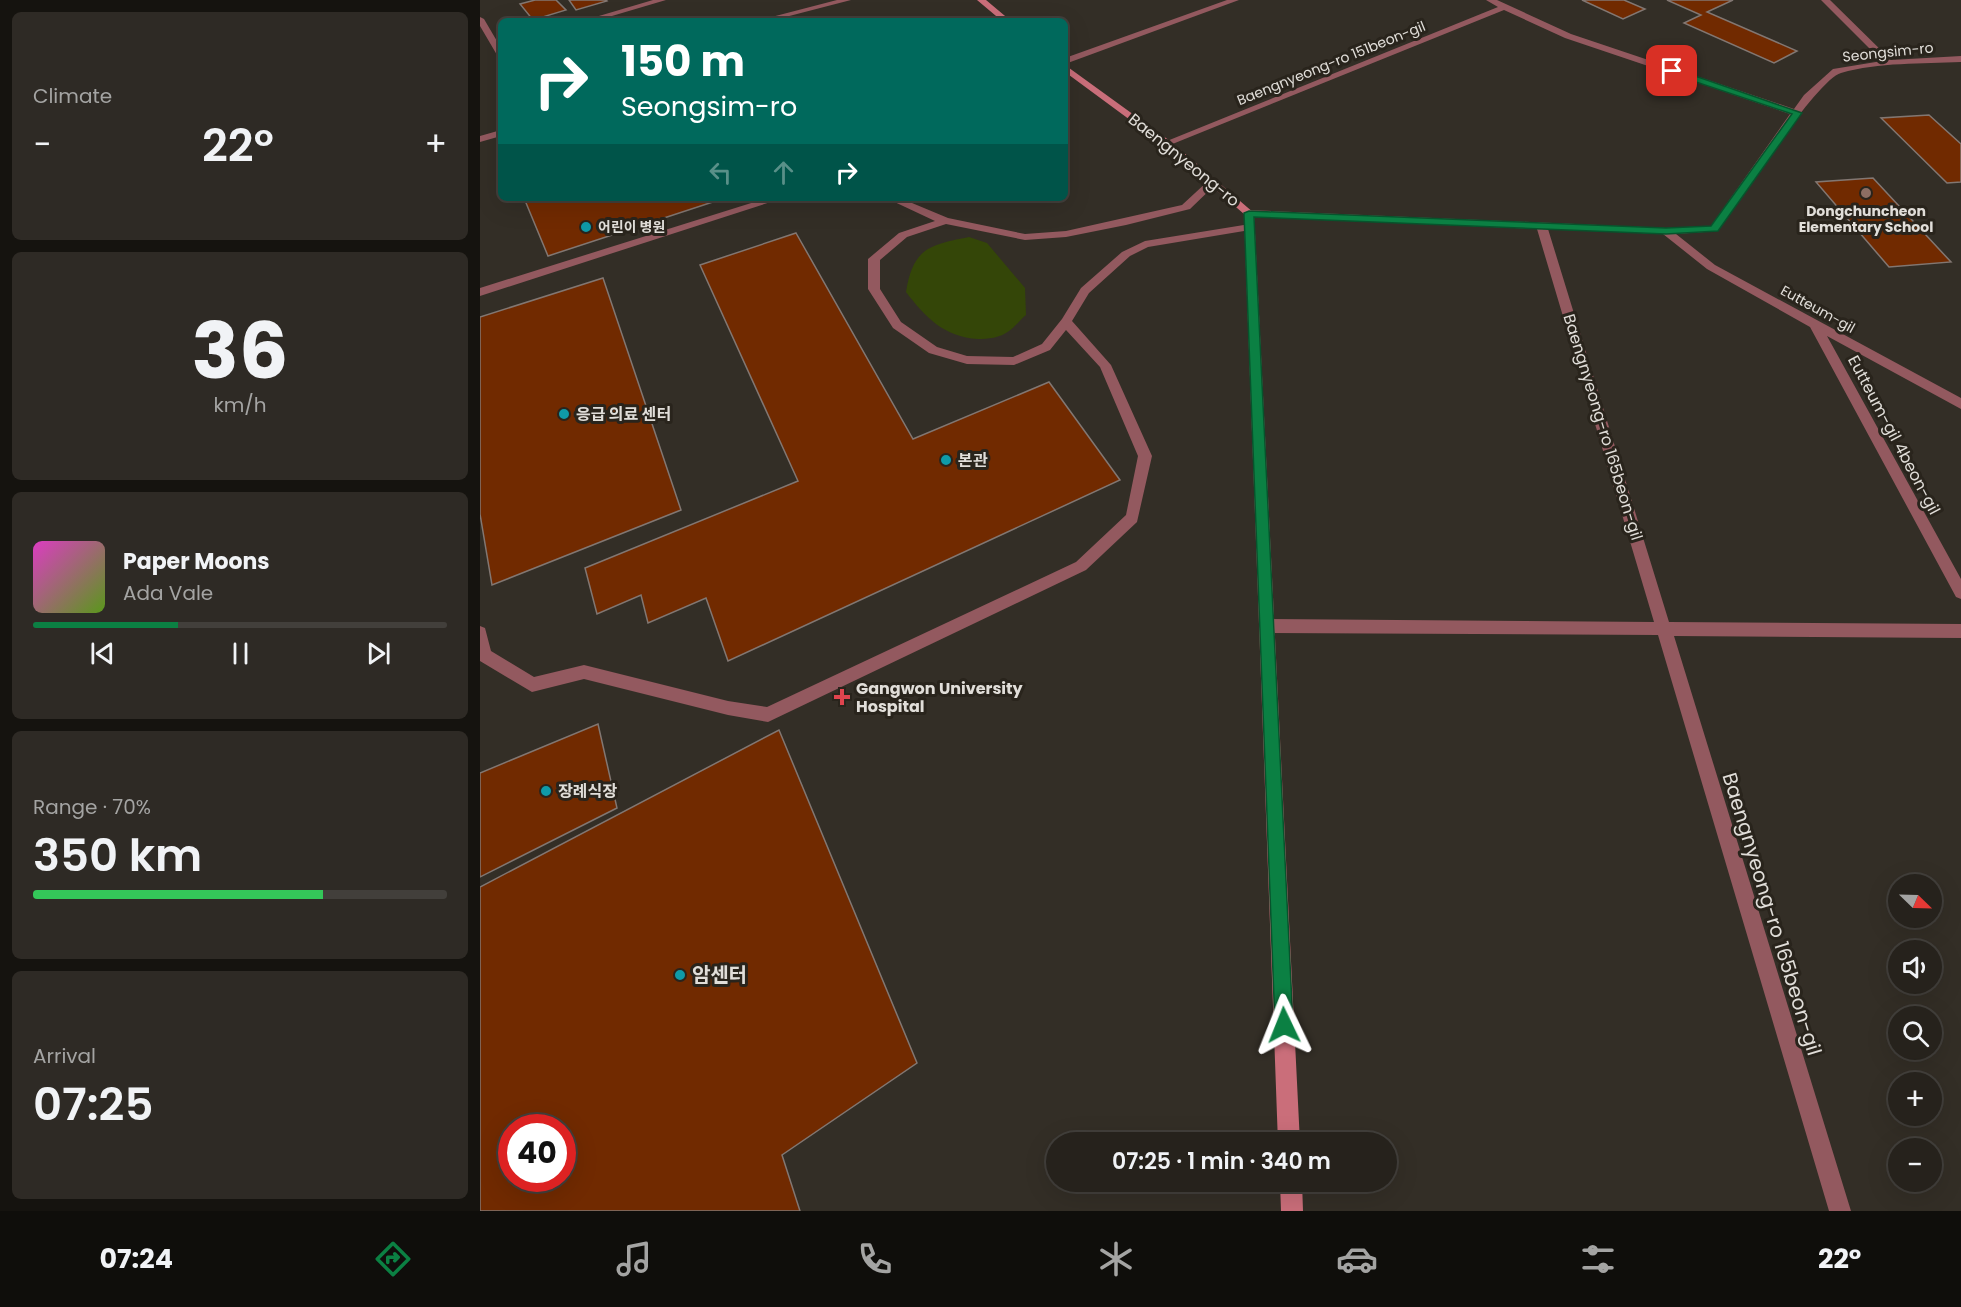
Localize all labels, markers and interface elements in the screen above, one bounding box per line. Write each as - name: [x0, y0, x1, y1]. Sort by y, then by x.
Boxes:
- street label: Baengnyeong-ro 151beon-gil: [1234, 16, 1428, 110]
- text: 150 m: [621, 32, 745, 91]
- street label: Seongsim-ro: [1842, 37, 1935, 67]
- icon: right: [522, 42, 600, 120]
- pin: [1646, 45, 1697, 96]
- icon: arrive: [1655, 54, 1688, 87]
- text: Climate: [33, 82, 112, 110]
- text: Seongsim-ro: [621, 88, 797, 125]
- street label: Baengnyeong-ro: [1123, 108, 1245, 212]
- text: 22°: [202, 114, 274, 177]
- text: −: [33, 121, 51, 168]
- text: +: [424, 121, 447, 168]
- icon: left: [704, 156, 737, 189]
- icon: ahead: [767, 156, 800, 189]
- icon: right: [830, 156, 863, 189]
- marker: Dongchuncheon Elementary School: [1859, 186, 1873, 200]
- place label: Dongchuncheon Elementary School: [1799, 201, 1933, 237]
- place label: 어린이 병원: [598, 217, 665, 237]
- marker: 어린이 병원: [579, 220, 593, 234]
- street label: Eutteum-gil: [1777, 280, 1859, 338]
- text: 36: [192, 296, 288, 405]
- street label: Baengnyeong-ro 165beon-gil: [1558, 311, 1648, 543]
- street label: Eutteum-gil 4beon-gil: [1842, 351, 1946, 519]
- text: km/h: [213, 391, 267, 419]
- place label: 응급 의료 센터: [576, 403, 671, 426]
- marker: 응급 의료 센터: [557, 407, 571, 421]
- place label: 본관: [958, 449, 988, 472]
- marker: 본관: [939, 453, 953, 467]
- text: Paper Moons: [123, 546, 270, 577]
- text: Ada Vale: [123, 579, 213, 607]
- icon: previous: [86, 637, 119, 670]
- icon: pause: [224, 637, 257, 670]
- icon: next: [362, 637, 395, 670]
- place label: Gangwon University Hospital: [856, 677, 1024, 718]
- marker: Gangwon University Hospital: [833, 688, 851, 706]
- street label: Baengnyeong-ro 165beon-gil: [1716, 769, 1828, 1059]
- place label: 장례식장: [558, 780, 617, 803]
- marker: 장례식장: [539, 784, 553, 798]
- text: Range · 70%: [33, 793, 151, 821]
- text: 350 km: [33, 824, 202, 887]
- north arrow: [1888, 874, 1942, 928]
- map controls: [1888, 874, 1942, 1192]
- button: sound: [1888, 940, 1942, 994]
- place label: 암센터: [692, 961, 747, 989]
- marker: 암센터: [673, 968, 687, 982]
- position arrow: [1252, 993, 1316, 1057]
- button: search: [1888, 1006, 1942, 1060]
- text: Arrival: [33, 1042, 96, 1070]
- button: +: [1888, 1072, 1942, 1126]
- text: 07:25: [33, 1073, 153, 1136]
- speed limit sign: 40: [498, 1114, 576, 1192]
- button: −: [1888, 1138, 1942, 1192]
- text: 07:25 · 1 min · 340 m: [1112, 1146, 1331, 1177]
- icon: directions: [372, 1238, 414, 1280]
- icon: music: [613, 1238, 655, 1280]
- icon: phone: [854, 1238, 896, 1280]
- icon: climate: [1095, 1238, 1137, 1280]
- icon: car: [1336, 1238, 1378, 1280]
- icon: filters: [1577, 1238, 1619, 1280]
- text: 07:24: [100, 1240, 173, 1277]
- text: 22°: [1818, 1240, 1861, 1277]

